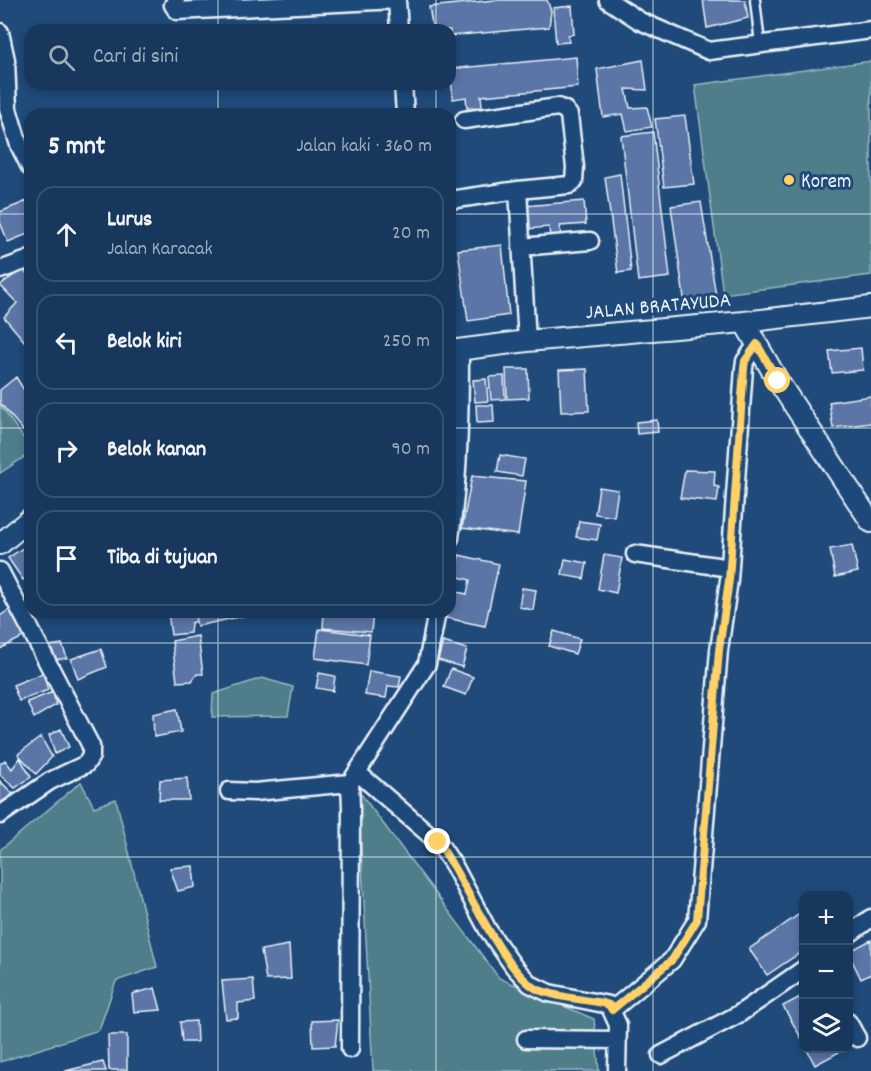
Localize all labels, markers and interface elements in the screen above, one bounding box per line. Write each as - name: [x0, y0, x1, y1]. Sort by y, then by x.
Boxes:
- search box: [24, 24, 456, 90]
- icon: search: [45, 41, 78, 74]
- text: Cari di sini: [93, 42, 178, 73]
- text: 5 mnt: [48, 129, 105, 166]
- text: Jalan kaki · 360 m: [296, 133, 432, 161]
- place label: Korem: [801, 168, 852, 198]
- marker: Korem: [782, 173, 796, 187]
- text: Lurus: [107, 205, 152, 236]
- icon: ahead: [50, 218, 83, 251]
- text: 20 m: [392, 220, 430, 248]
- text: Jalan Karacak: [107, 236, 213, 264]
- street label: JALAN BRATAYUDA: [584, 287, 732, 329]
- icon: left: [50, 326, 83, 359]
- text: Belok kiri: [107, 327, 181, 358]
- text: 250 m: [383, 328, 430, 356]
- route start: [764, 367, 790, 393]
- icon: right: [50, 434, 83, 467]
- text: Belok kanan: [107, 435, 206, 466]
- text: 90 m: [392, 436, 430, 464]
- icon: arrive: [50, 542, 83, 575]
- text: Tiba di tujuan: [107, 543, 217, 574]
- route end: [424, 828, 450, 854]
- map controls: [799, 891, 853, 1053]
- button: +: [799, 891, 853, 945]
- button: −: [799, 945, 853, 999]
- button: layers: [799, 999, 853, 1053]

